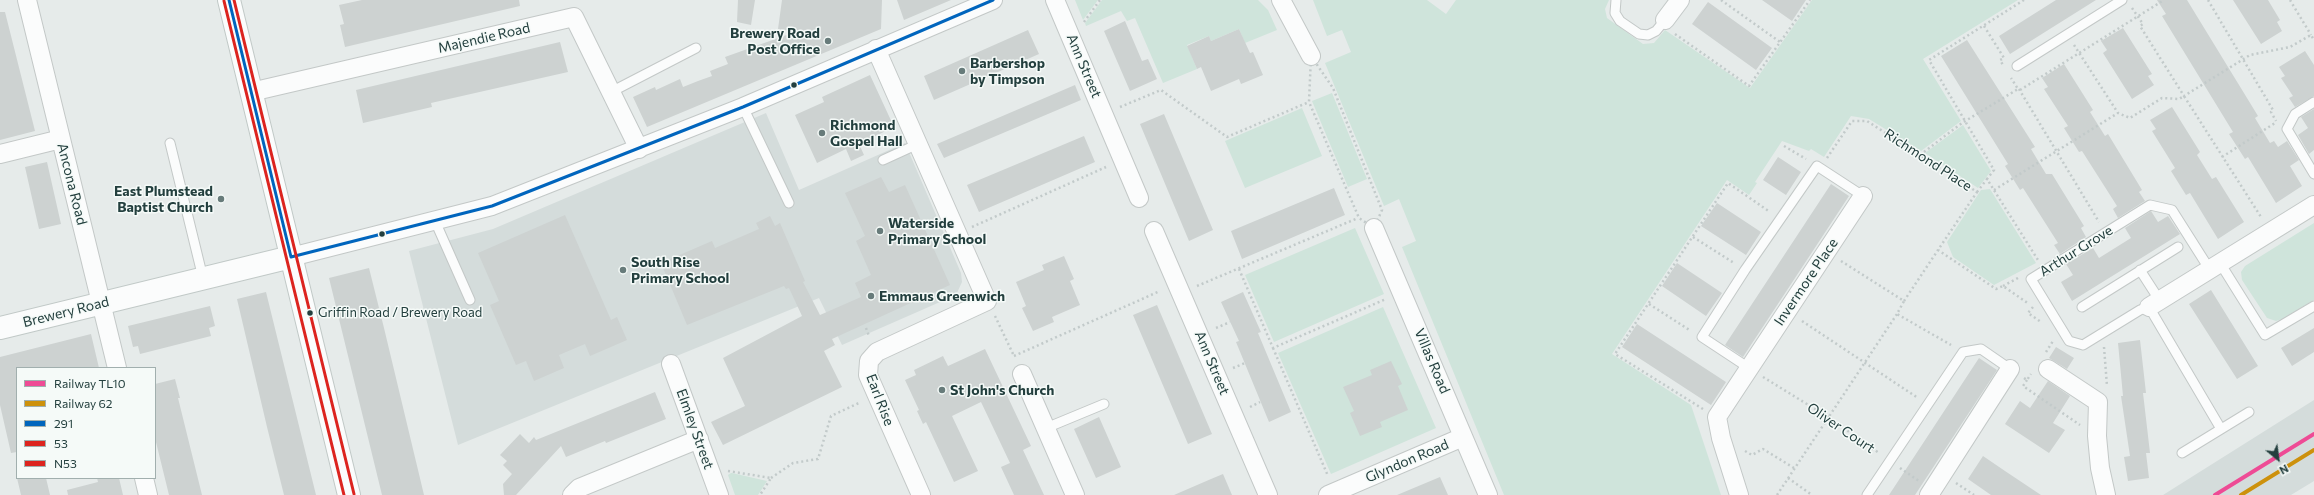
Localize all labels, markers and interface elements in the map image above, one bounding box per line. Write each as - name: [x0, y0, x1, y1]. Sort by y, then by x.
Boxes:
- street label: Majendie Road: [436, 19, 532, 57]
- place label: Brewery Road Post Office: [730, 25, 820, 58]
- street label: Ann Street: [1063, 31, 1105, 101]
- marker: Brewery Road Post Office: [823, 36, 833, 46]
- place label: Barbershop by Timpson: [970, 55, 1045, 88]
- marker: Barbershop by Timpson: [957, 66, 967, 76]
- unlabelled marker: [789, 80, 799, 90]
- place label: Richmond Gospel Hall: [830, 117, 903, 150]
- street label: Richmond Place: [1881, 125, 1975, 195]
- marker: Richmond Gospel Hall: [817, 128, 827, 138]
- street label: Ancona Road: [54, 141, 90, 227]
- place label: East Plumstead Baptist Church: [114, 183, 213, 216]
- marker: East Plumstead Baptist Church: [216, 194, 226, 204]
- place label: Waterside Primary School: [888, 215, 986, 248]
- street label: Arthur Grove: [2036, 222, 2116, 280]
- marker: Waterside Primary School: [875, 226, 885, 236]
- unlabelled marker: [377, 229, 387, 239]
- street label: Invermore Place: [1771, 235, 1841, 329]
- place label: South Rise Primary School: [631, 254, 729, 286]
- marker: South Rise Primary School: [618, 265, 628, 275]
- place label: Emmaus Greenwich: [879, 288, 1005, 304]
- marker: Emmaus Greenwich: [866, 291, 876, 301]
- street label: Brewery Road: [21, 293, 111, 331]
- place label: Griffin Road / Brewery Road: [318, 305, 482, 321]
- marker: Griffin Road / Brewery Road: [305, 308, 315, 318]
- street label: Villas Road: [1411, 326, 1453, 396]
- street label: Ann Street: [1191, 328, 1233, 398]
- legend: [16, 367, 156, 479]
- street label: Earl Rise: [862, 372, 898, 428]
- text: Railway TL10: [54, 376, 126, 390]
- place label: St John's Church: [950, 382, 1054, 398]
- marker: St John's Church: [937, 385, 947, 395]
- street label: Elmley Street: [673, 387, 717, 471]
- text: Railway 62: [54, 396, 112, 410]
- street label: Oliver Court: [1804, 399, 1878, 457]
- text: 291: [54, 416, 73, 430]
- text: 53: [54, 436, 68, 450]
- street label: Glyndon Road: [1363, 436, 1451, 486]
- north arrow: [2258, 439, 2298, 479]
- text: N53: [54, 456, 77, 470]
- text: N: [2277, 462, 2291, 478]

